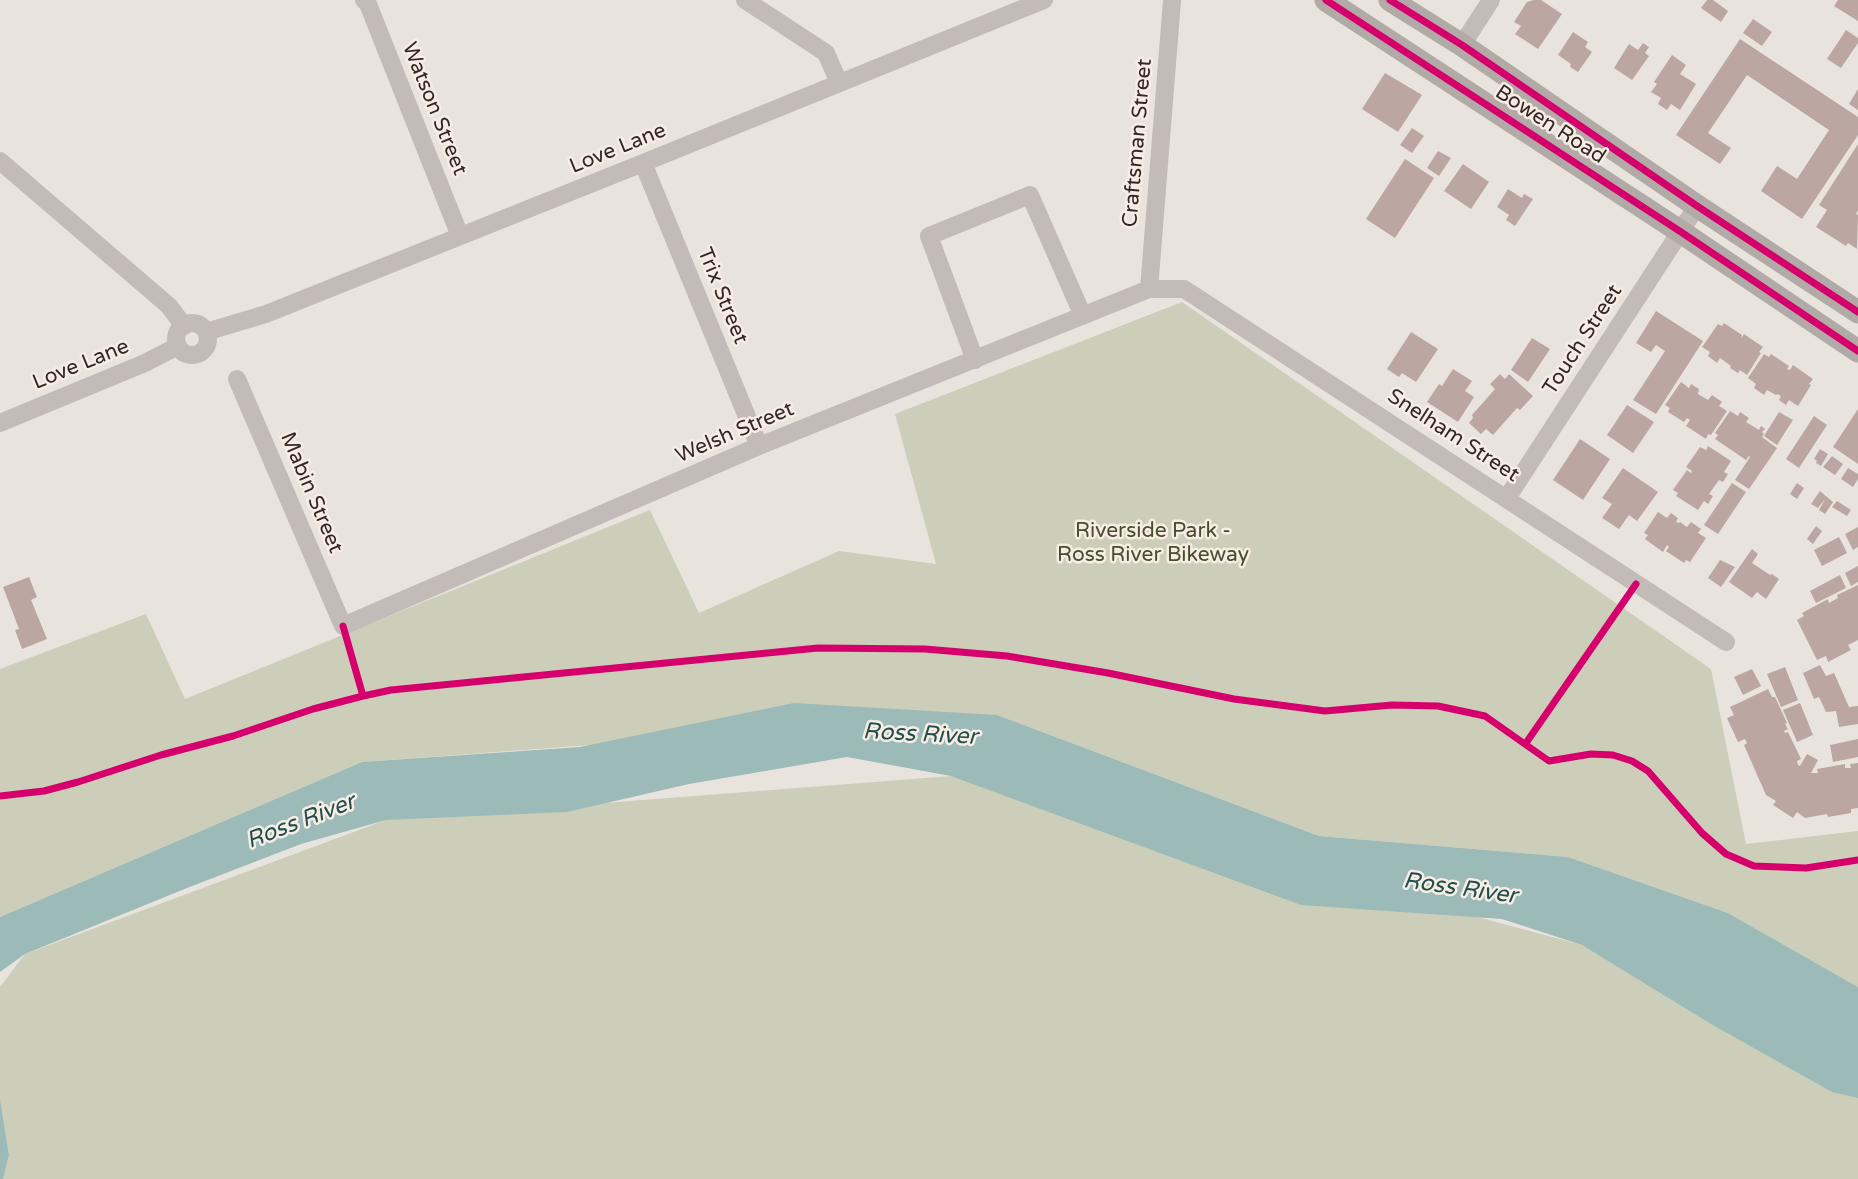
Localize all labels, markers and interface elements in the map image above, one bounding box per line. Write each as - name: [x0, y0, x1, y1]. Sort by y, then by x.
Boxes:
- street label: Watson Street: [396, 39, 472, 179]
- street label: Craftsman Street: [1118, 58, 1158, 228]
- street label: Bowen Road: [1490, 80, 1610, 170]
- street label: Love Lane: [566, 118, 670, 180]
- street label: Trix Street: [691, 244, 753, 348]
- street label: Touch Street: [1538, 280, 1628, 400]
- street label: Love Lane: [29, 334, 133, 396]
- street label: Snelham Street: [1382, 384, 1524, 488]
- street label: Welsh Street: [672, 397, 798, 469]
- street label: Mabin Street: [274, 429, 348, 557]
- park label: Riverside Park - Ross River Bikeway: [1057, 518, 1249, 568]
- water label: Ross River: [862, 718, 978, 752]
- water label: Ross River: [243, 789, 359, 855]
- water label: Ross River: [1401, 867, 1519, 911]

